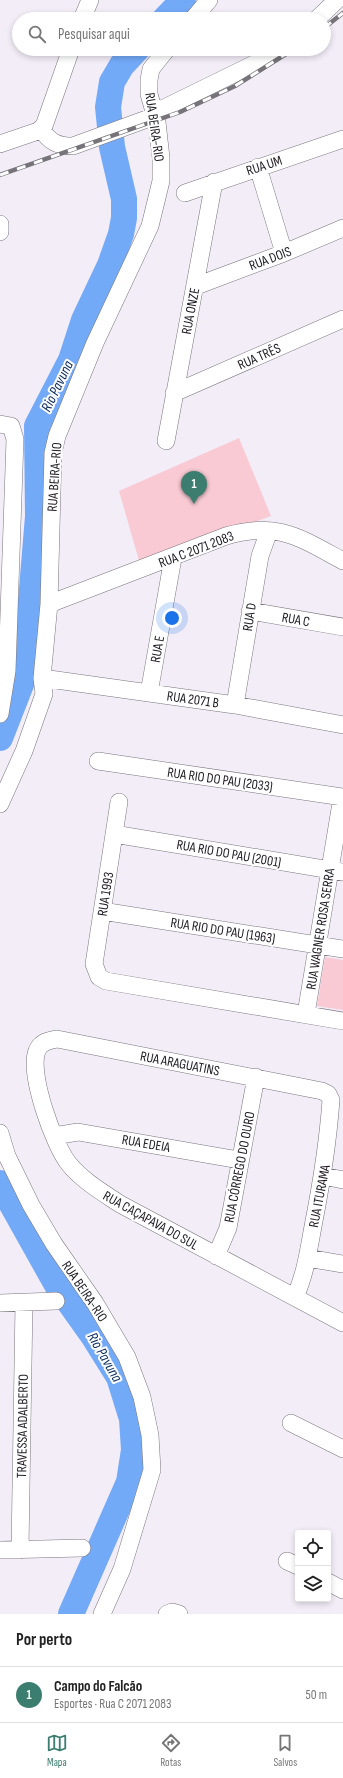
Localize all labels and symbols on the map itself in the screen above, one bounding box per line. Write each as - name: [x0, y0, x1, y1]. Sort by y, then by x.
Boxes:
- street label: RUA BEIRA-RIO: [141, 91, 168, 163]
- street label: RUA UM: [244, 152, 284, 179]
- street label: RUA DOIS: [247, 243, 294, 274]
- street label: RUA ONZE: [178, 286, 203, 336]
- street label: RUA TRÊS: [235, 339, 283, 373]
- water label: Rio Pavuna: [37, 358, 78, 415]
- street label: RUA BEIRA-RIO: [44, 442, 65, 512]
- pin: 1: [181, 471, 207, 504]
- street label: RUA C 2071 2083: [156, 527, 236, 572]
- street label: RUA D: [239, 602, 260, 632]
- your location: [162, 608, 182, 628]
- street label: RUA C: [281, 609, 311, 630]
- street label: RUA E: [147, 634, 168, 664]
- street label: RUA 2071 B: [166, 687, 220, 712]
- street label: RUA RIO DO PAU (2033): [166, 764, 274, 795]
- street label: RUA RIO DO PAU (2001): [175, 836, 282, 871]
- street label: RUA WAGNER ROSA SERRA: [303, 866, 339, 991]
- street label: RUA 1993: [94, 871, 117, 917]
- street label: RUA RIO DO PAU (1963): [169, 914, 276, 947]
- street label: RUA ARAGUATINS: [139, 1047, 221, 1080]
- street label: RUA CÓRREGO DO OURO: [220, 1110, 259, 1224]
- street label: RUA EDEIA: [120, 1131, 172, 1156]
- street label: RUA ITURAMA: [305, 1162, 334, 1229]
- street label: RUA CAÇAPAVA DO SUL: [100, 1187, 201, 1254]
- street label: RUA BEIRA-RIO: [58, 1258, 111, 1325]
- water label: Rio Pavuna: [83, 1329, 126, 1386]
- street label: TRAVESSA ADALBERTO: [13, 1374, 32, 1478]

